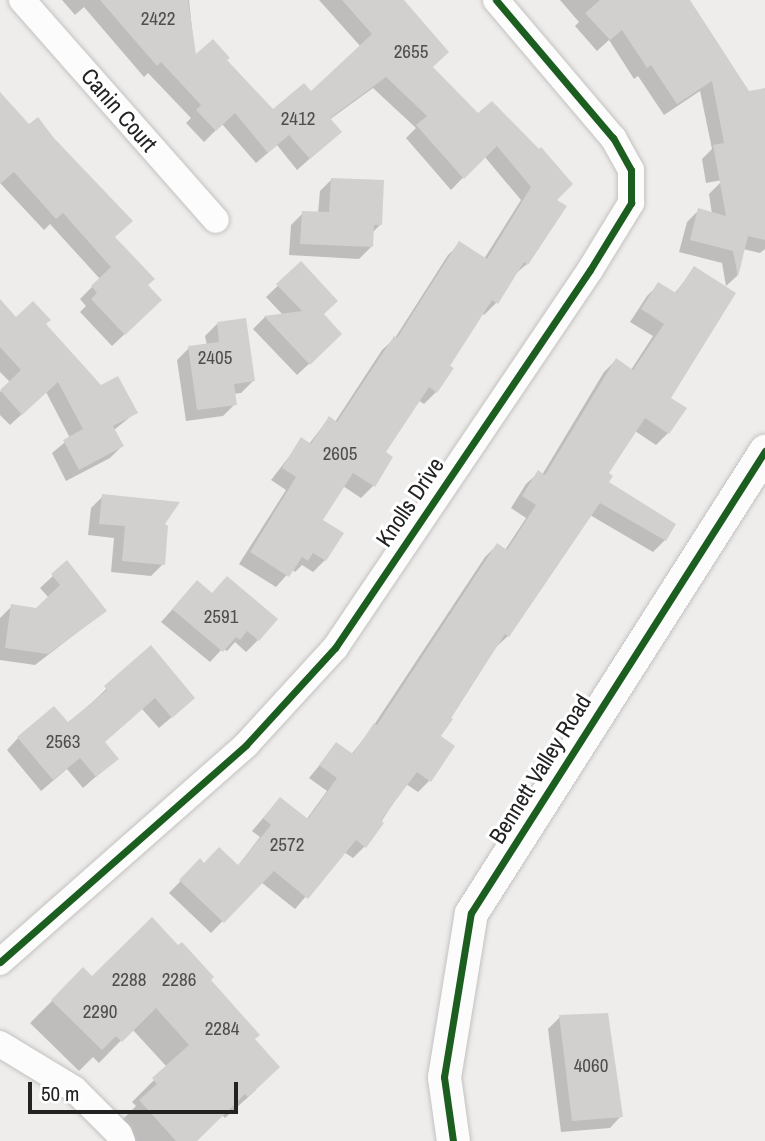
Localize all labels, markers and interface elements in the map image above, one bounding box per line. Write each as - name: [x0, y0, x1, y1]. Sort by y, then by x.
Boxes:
- house number: 2422: [141, 8, 175, 30]
- house number: 2655: [394, 41, 428, 63]
- street label: Canin Court: [75, 63, 163, 157]
- house number: 2412: [281, 108, 315, 130]
- house number: 2405: [198, 347, 232, 369]
- house number: 2605: [323, 443, 357, 465]
- street label: Knolls Drive: [370, 452, 450, 552]
- house number: 2591: [204, 606, 238, 628]
- street label: Bennett Valley Road: [483, 689, 597, 849]
- house number: 2563: [46, 731, 80, 753]
- house number: 2572: [270, 834, 304, 856]
- house number: 2288: [112, 969, 146, 991]
- house number: 2286: [162, 969, 196, 991]
- house number: 2290: [83, 1001, 117, 1023]
- house number: 2284: [205, 1018, 239, 1040]
- house number: 4060: [574, 1055, 608, 1077]
- scale bar: [32, 1068, 242, 1112]
- text: 50 m: [41, 1079, 79, 1108]

